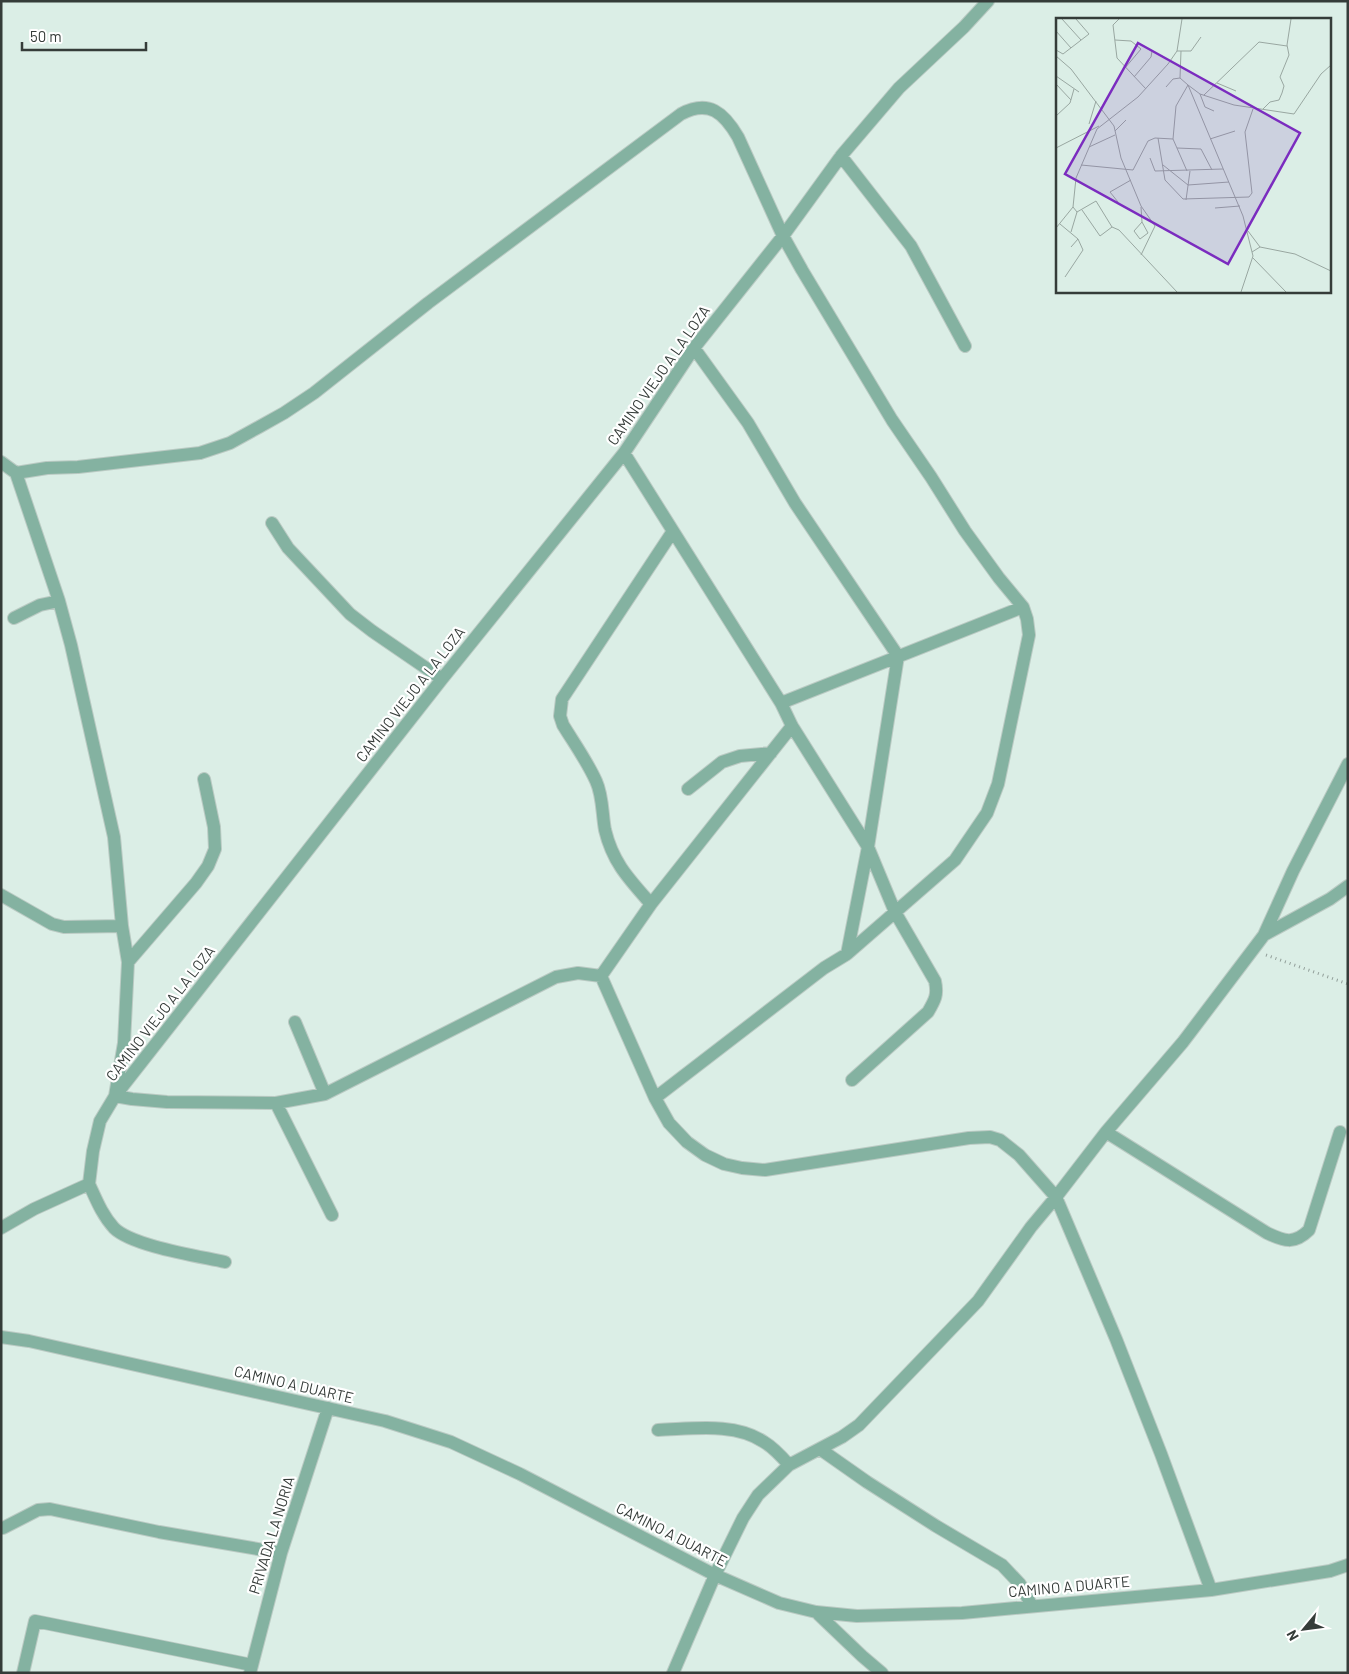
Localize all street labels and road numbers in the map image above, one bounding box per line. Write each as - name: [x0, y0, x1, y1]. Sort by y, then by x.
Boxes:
- street label: CAMINO VIEJO A LA LOZA: [603, 302, 713, 448]
- street label: CAMINO VIEJO A LA LOZA: [352, 623, 468, 765]
- street label: CAMINO VIEJO A LA LOZA: [102, 942, 218, 1084]
- street label: CAMINO A DUARTE: [232, 1361, 356, 1407]
- street label: PRIVADA LA NORIA: [244, 1474, 298, 1596]
- street label: CAMINO A DUARTE: [614, 1498, 730, 1570]
- street label: CAMINO A DUARTE: [1007, 1572, 1131, 1600]

